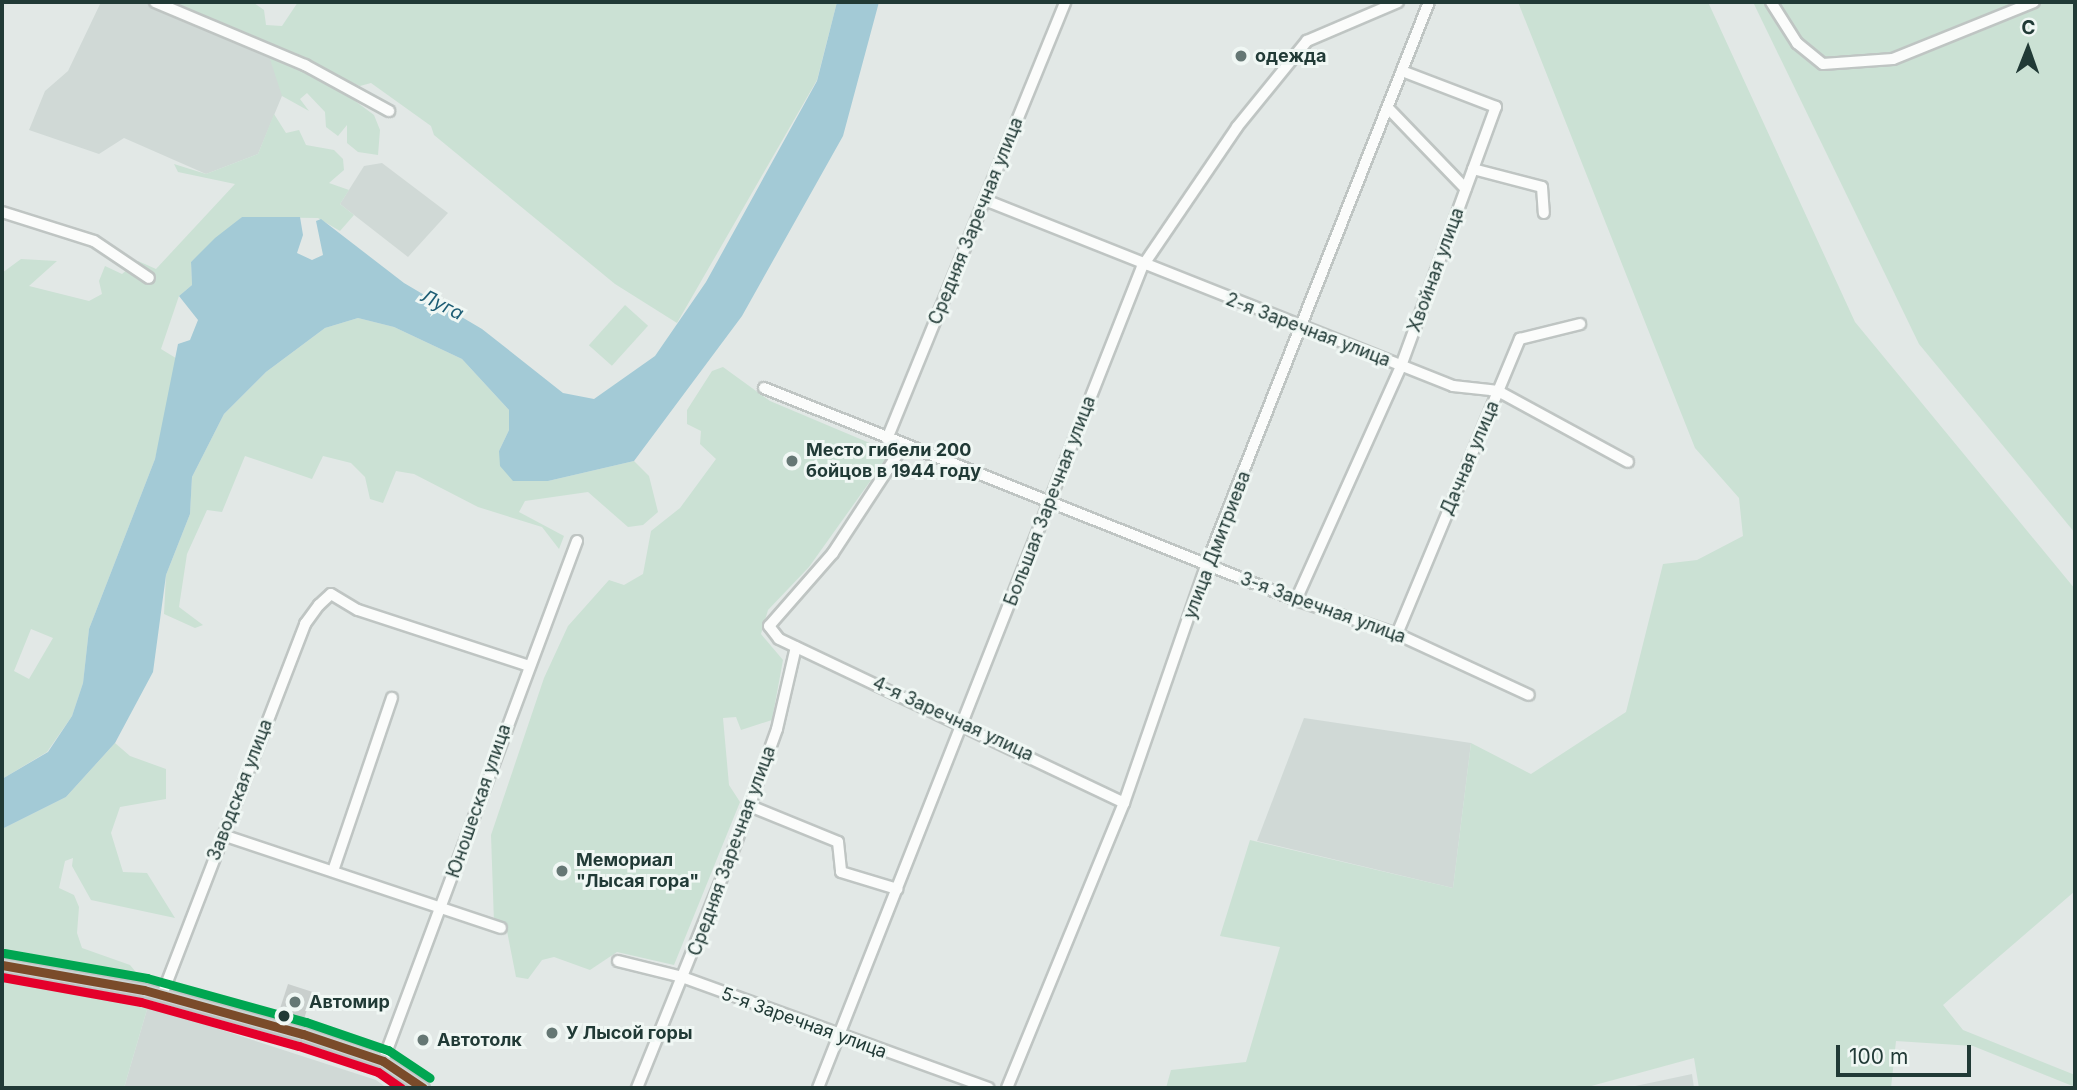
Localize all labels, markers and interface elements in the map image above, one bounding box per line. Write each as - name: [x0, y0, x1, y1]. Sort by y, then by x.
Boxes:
- north arrow: [1993, 14, 2063, 84]
- text: С: [2021, 16, 2036, 39]
- place label: одежда: [1255, 45, 1326, 67]
- marker: одежда: [1233, 48, 1249, 64]
- street label: Средняя Заречная улица: [924, 114, 1028, 328]
- street label: Хвойная улица: [1403, 205, 1469, 335]
- water label: Луга: [417, 285, 467, 325]
- street label: 2-я Заречная улица: [1223, 289, 1393, 371]
- street label: Большая Заречная улица: [1000, 393, 1100, 609]
- street label: Дачная улица: [1436, 398, 1504, 518]
- place label: Место гибели 200 бойцов в 1944 году: [806, 440, 981, 482]
- marker: Место гибели 200 бойцов в 1944 году: [784, 453, 800, 469]
- street label: улица Дмитриева: [1179, 468, 1255, 622]
- street label: 3-я Заречная улица: [1237, 568, 1409, 648]
- street label: 4-я Заречная улица: [869, 672, 1037, 766]
- street label: Заводская улица: [203, 716, 277, 864]
- street label: Юношеская улица: [443, 721, 515, 881]
- street label: Средняя Заречная улица: [684, 743, 780, 959]
- place label: Мемориал "Лысая гора": [576, 850, 699, 892]
- marker: Мемориал "Лысая гора": [554, 863, 570, 879]
- street label: 5-я Заречная улица: [718, 983, 890, 1063]
- place label: Автомир: [309, 991, 390, 1013]
- marker: Автомир: [287, 994, 303, 1010]
- unlabelled marker: [277, 1009, 291, 1023]
- place label: У Лысой горы: [566, 1022, 692, 1044]
- marker: У Лысой горы: [544, 1025, 560, 1041]
- place label: Автотолк: [437, 1029, 522, 1051]
- scale bar: [1839, 1030, 1974, 1074]
- marker: Автотолк: [415, 1032, 431, 1048]
- text: 100 m: [1849, 1044, 1908, 1069]

